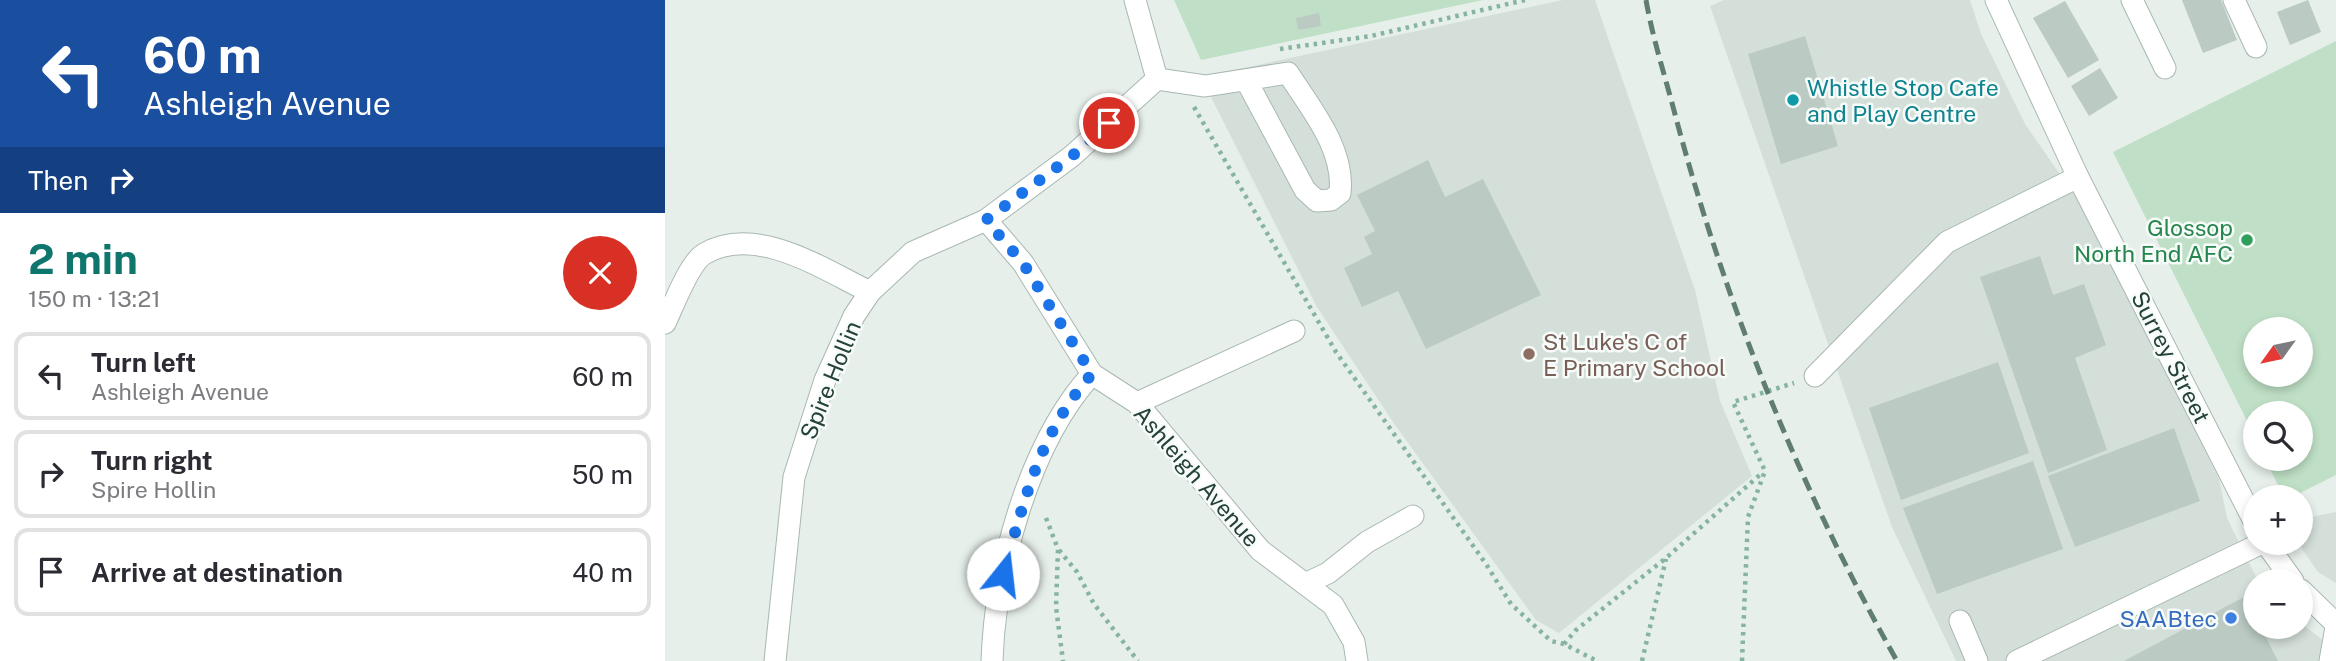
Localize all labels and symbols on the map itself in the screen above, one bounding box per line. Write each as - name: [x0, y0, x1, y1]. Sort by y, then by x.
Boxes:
- place label: Whistle Stop Cafe and Play Centre: [1807, 74, 1999, 127]
- marker: Whistle Stop Cafe and Play Centre: [1785, 92, 1801, 108]
- pin: [1079, 93, 1139, 153]
- place label: Glossop North End AFC: [2074, 214, 2233, 267]
- marker: Glossop North End AFC: [2239, 232, 2255, 248]
- street label: Surrey Street: [2126, 286, 2216, 428]
- street label: Spire Hollin: [794, 317, 866, 443]
- north arrow: [2243, 317, 2313, 387]
- place label: St Luke's C of E Primary School: [1543, 328, 1726, 381]
- marker: St Luke's C of E Primary School: [1521, 346, 1537, 362]
- street label: Ashleigh Avenue: [1128, 400, 1266, 552]
- position arrow: [966, 537, 1040, 611]
- place label: SAABtec: [2120, 605, 2217, 632]
- marker: SAABtec: [2223, 610, 2239, 626]

